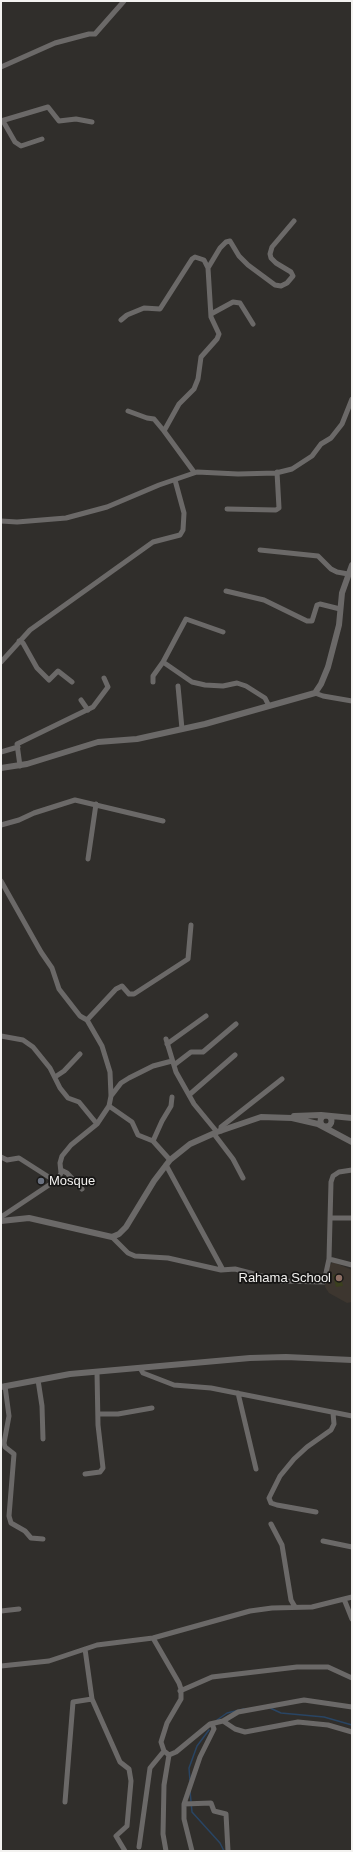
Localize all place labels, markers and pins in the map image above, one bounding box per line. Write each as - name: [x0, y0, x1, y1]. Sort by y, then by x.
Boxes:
- place label: Mosque: [49, 1173, 95, 1189]
- marker: Mosque: [36, 1176, 46, 1186]
- place label: Rahama School: [239, 1270, 331, 1286]
- marker: Rahama School: [334, 1273, 344, 1283]

